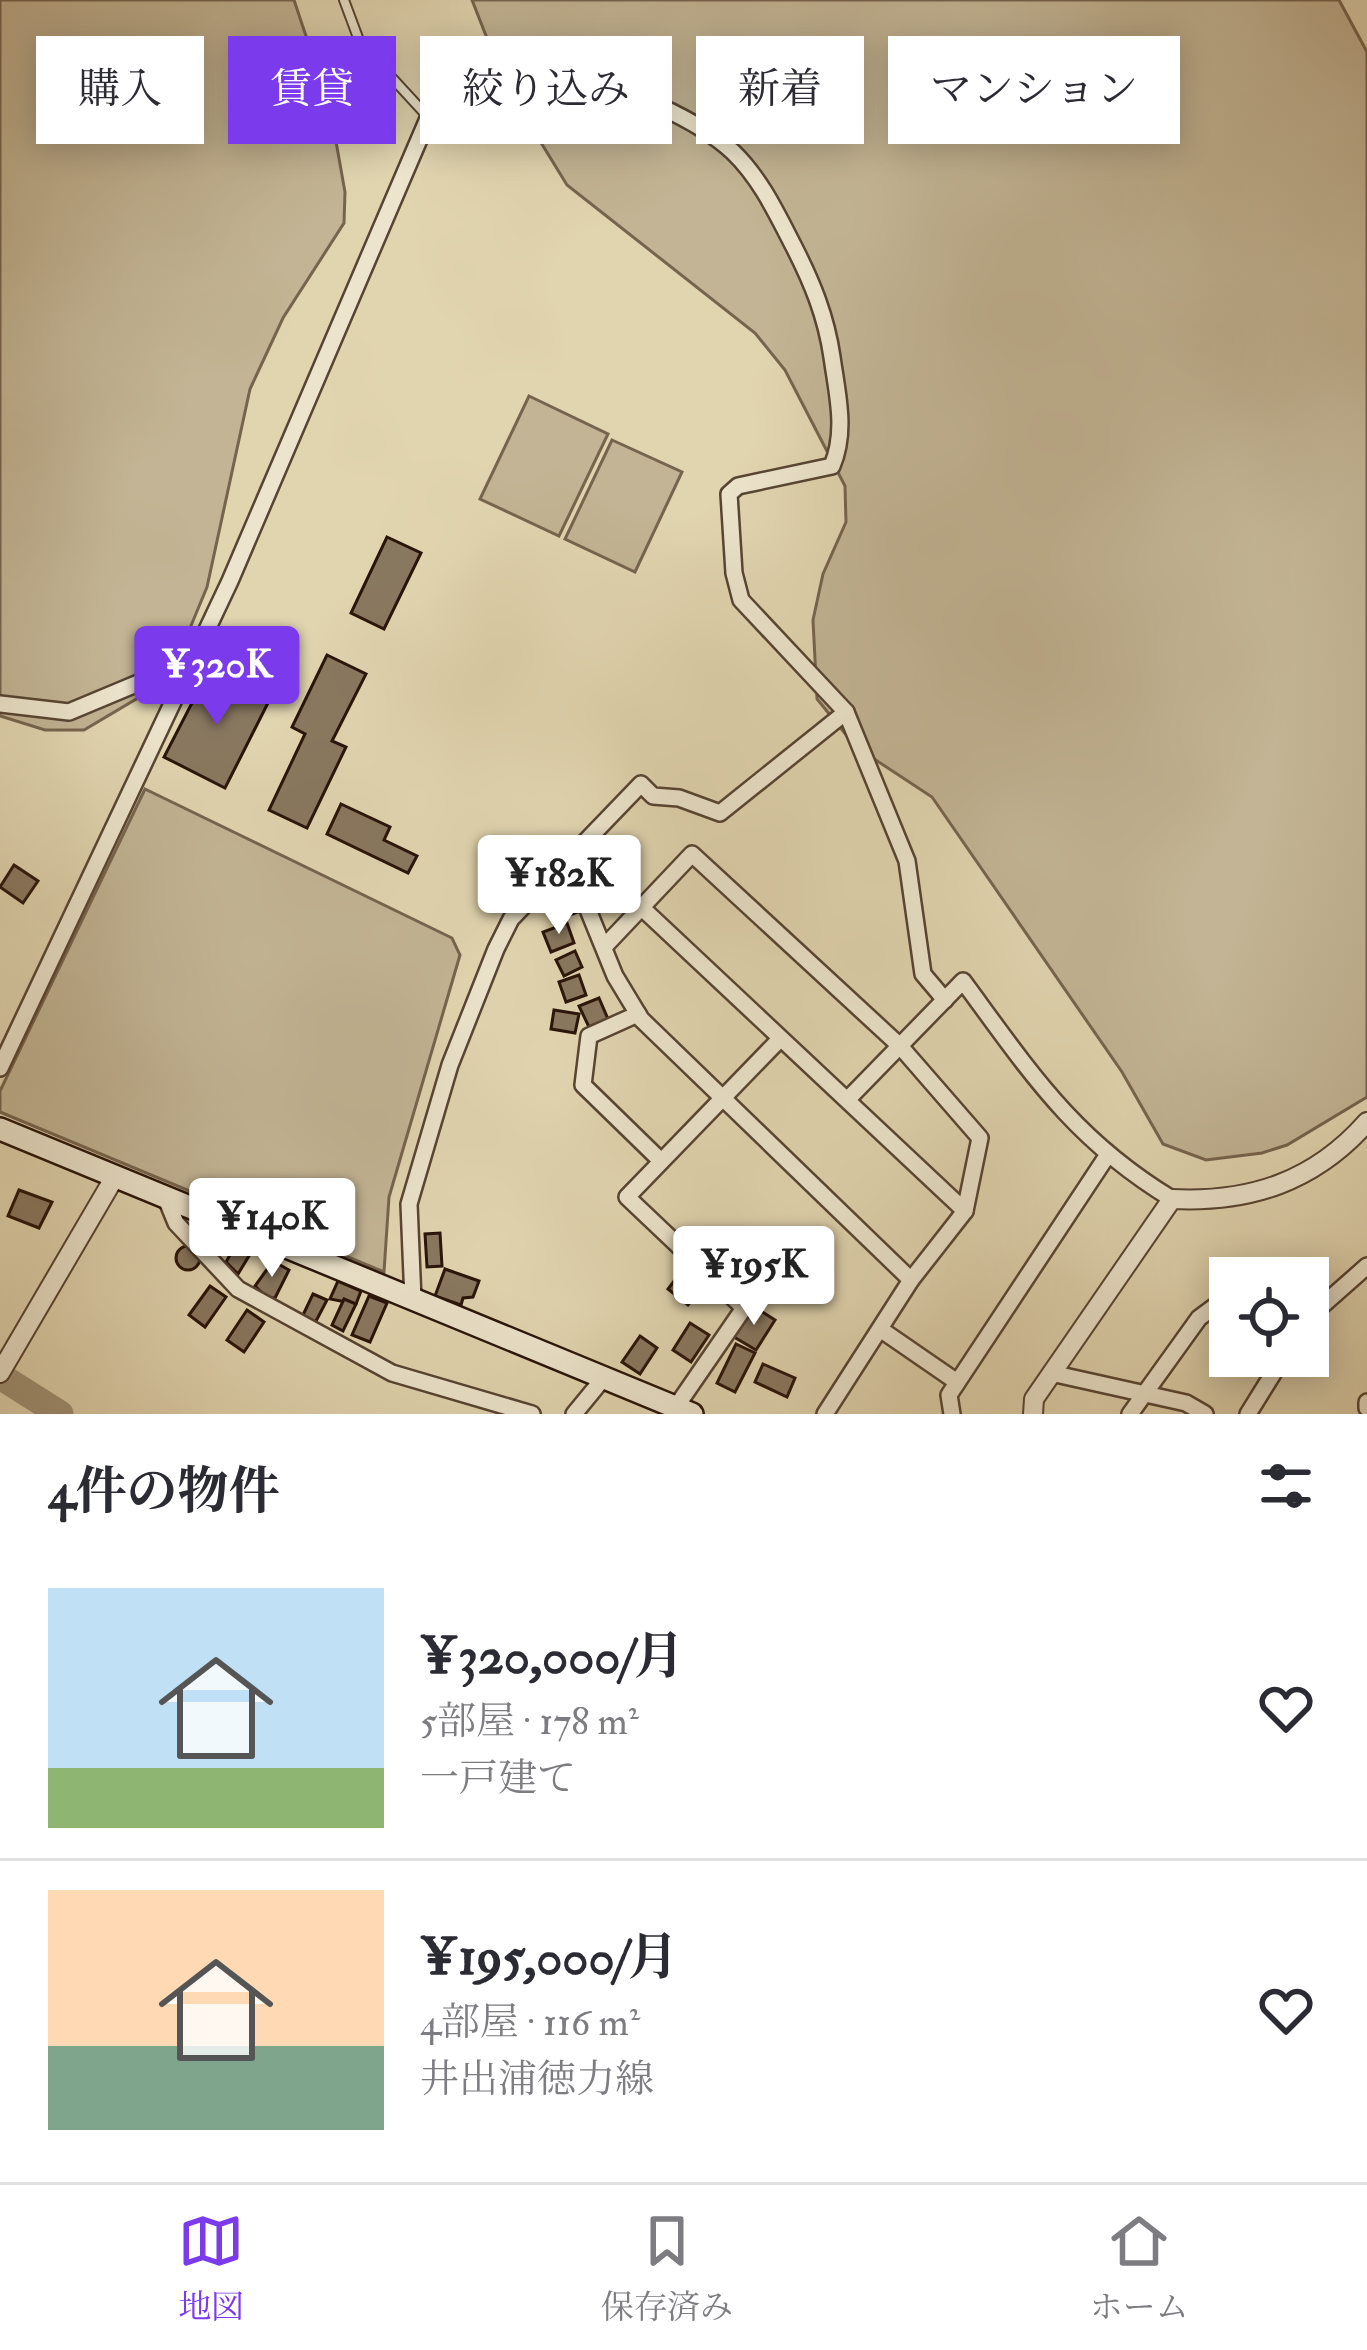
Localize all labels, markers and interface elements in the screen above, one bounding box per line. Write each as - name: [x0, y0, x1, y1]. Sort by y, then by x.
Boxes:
- chip: 購入: [36, 36, 204, 144]
- chip: 賃貸: [228, 36, 396, 144]
- chip: 絞り込み: [420, 36, 672, 144]
- chip: 新着: [696, 36, 864, 144]
- chip: マンション: [888, 36, 1180, 144]
- pin: ¥320K: [133, 626, 301, 728]
- text: ¥320K: [161, 640, 273, 689]
- pin: ¥182K: [475, 835, 643, 937]
- text: ¥182K: [505, 849, 613, 898]
- pin: ¥140K: [188, 1178, 356, 1280]
- text: ¥140K: [216, 1192, 328, 1241]
- pin: ¥195K: [670, 1226, 838, 1328]
- text: ¥195K: [700, 1240, 808, 1289]
- map controls: [1209, 1257, 1329, 1377]
- button: locate: [1209, 1257, 1329, 1377]
- icon: filters: [1253, 1453, 1319, 1519]
- text: 4件の物件: [48, 1460, 280, 1524]
- text: ¥320,000/月: [420, 1625, 685, 1689]
- icon: home: [144, 1636, 288, 1780]
- icon: heart: [1253, 1675, 1319, 1741]
- text: 5部屋 · 178 m²: [420, 1697, 639, 1746]
- text: 一戸建て: [420, 1754, 576, 1803]
- text: ¥195,000/月: [420, 1926, 679, 1990]
- icon: home: [144, 1938, 288, 2082]
- icon: heart: [1253, 1977, 1319, 2043]
- text: 4部屋 · 116 m²: [420, 1998, 640, 2047]
- text: 井出浦徳力線: [420, 2055, 654, 2104]
- tab: 地図: [178, 2208, 244, 2328]
- tab: 保存済み: [601, 2208, 733, 2328]
- tab: ホーム: [1090, 2208, 1189, 2328]

